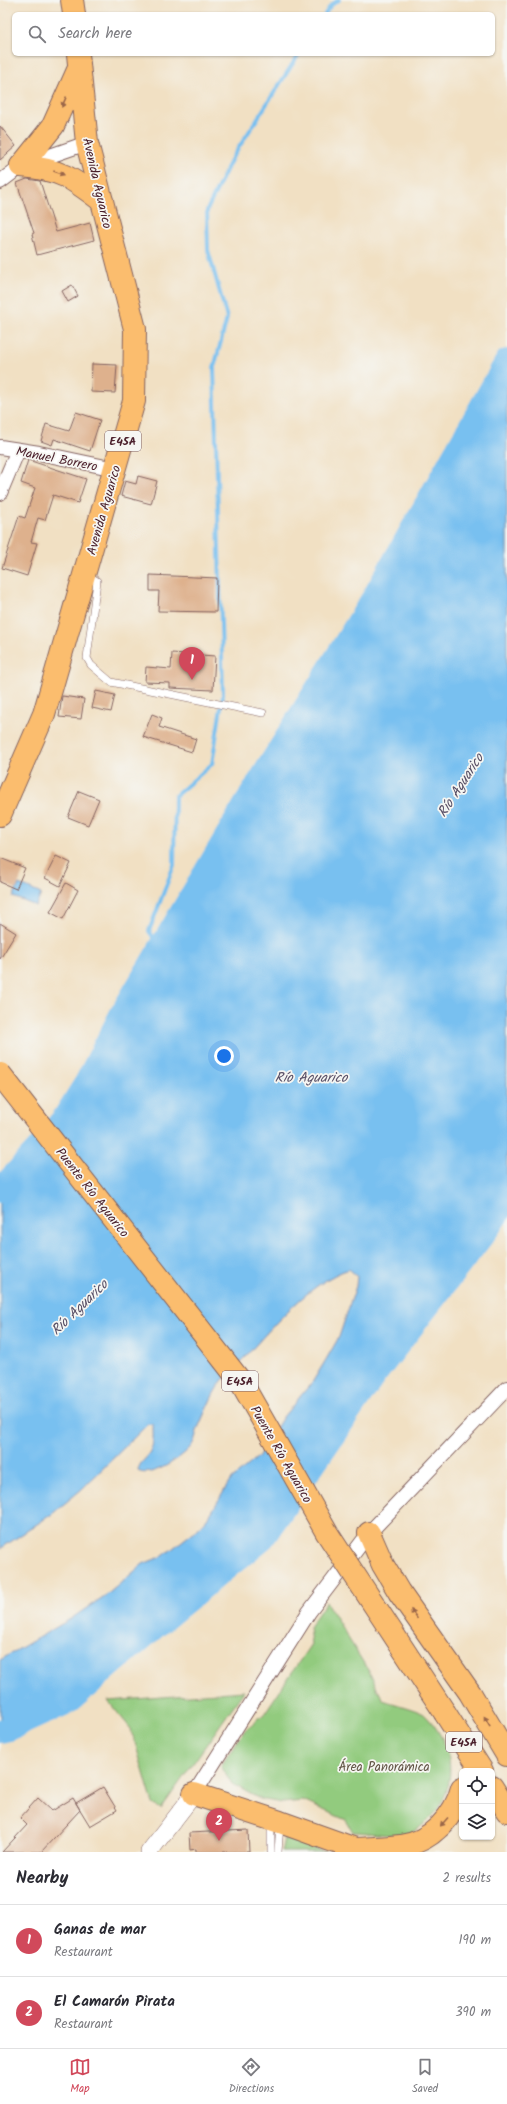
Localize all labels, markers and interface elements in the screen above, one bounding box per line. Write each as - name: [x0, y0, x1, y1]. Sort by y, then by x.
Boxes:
- search box: [12, 12, 495, 56]
- text: Search here: [58, 22, 132, 46]
- icon: search: [26, 23, 48, 45]
- one-way arrow: [61, 97, 67, 108]
- street label: Avenida Aguarico: [76, 136, 117, 231]
- one-way arrow: [54, 171, 66, 177]
- road number: E45A: [105, 431, 141, 451]
- street label: Manuel Borrero: [14, 441, 99, 478]
- street label: Avenida Aguarico: [82, 463, 127, 558]
- pin: 1: [179, 647, 205, 680]
- water label: Río Aguarico: [432, 748, 491, 822]
- your location: [214, 1046, 234, 1066]
- water label: Río Aguarico: [275, 1067, 349, 1089]
- street label: Puente Río Aguarico: [50, 1143, 134, 1243]
- water label: Río Aguarico: [46, 1273, 115, 1341]
- road number: E45A: [222, 1371, 258, 1391]
- street label: Puente Río Aguarico: [244, 1402, 317, 1507]
- one-way arrow: [410, 1608, 418, 1619]
- one-way arrow: [483, 1716, 491, 1726]
- road number: E45A: [446, 1732, 482, 1752]
- park label: Área Panorámica: [338, 1757, 430, 1778]
- map controls: [459, 1768, 495, 1840]
- button: locate: [459, 1768, 495, 1804]
- button: layers: [459, 1804, 495, 1840]
- pin: 2: [206, 1808, 232, 1841]
- one-way arrow: [440, 1817, 449, 1826]
- text: Nearby: [16, 1865, 68, 1892]
- text: 2 results: [443, 1868, 491, 1889]
- text: Ganas de mar: [54, 1918, 146, 1942]
- text: 1: [27, 1930, 31, 1951]
- text: 190 m: [459, 1930, 491, 1951]
- text: Restaurant: [54, 1942, 113, 1963]
- text: El Camarón Pirata: [54, 1990, 175, 2014]
- text: 2: [25, 2002, 33, 2023]
- text: 390 m: [455, 2002, 491, 2023]
- text: Restaurant: [54, 2014, 113, 2035]
- tab: Map: [69, 2056, 91, 2098]
- tab: Directions: [229, 2056, 274, 2098]
- tab: Saved: [412, 2056, 438, 2098]

